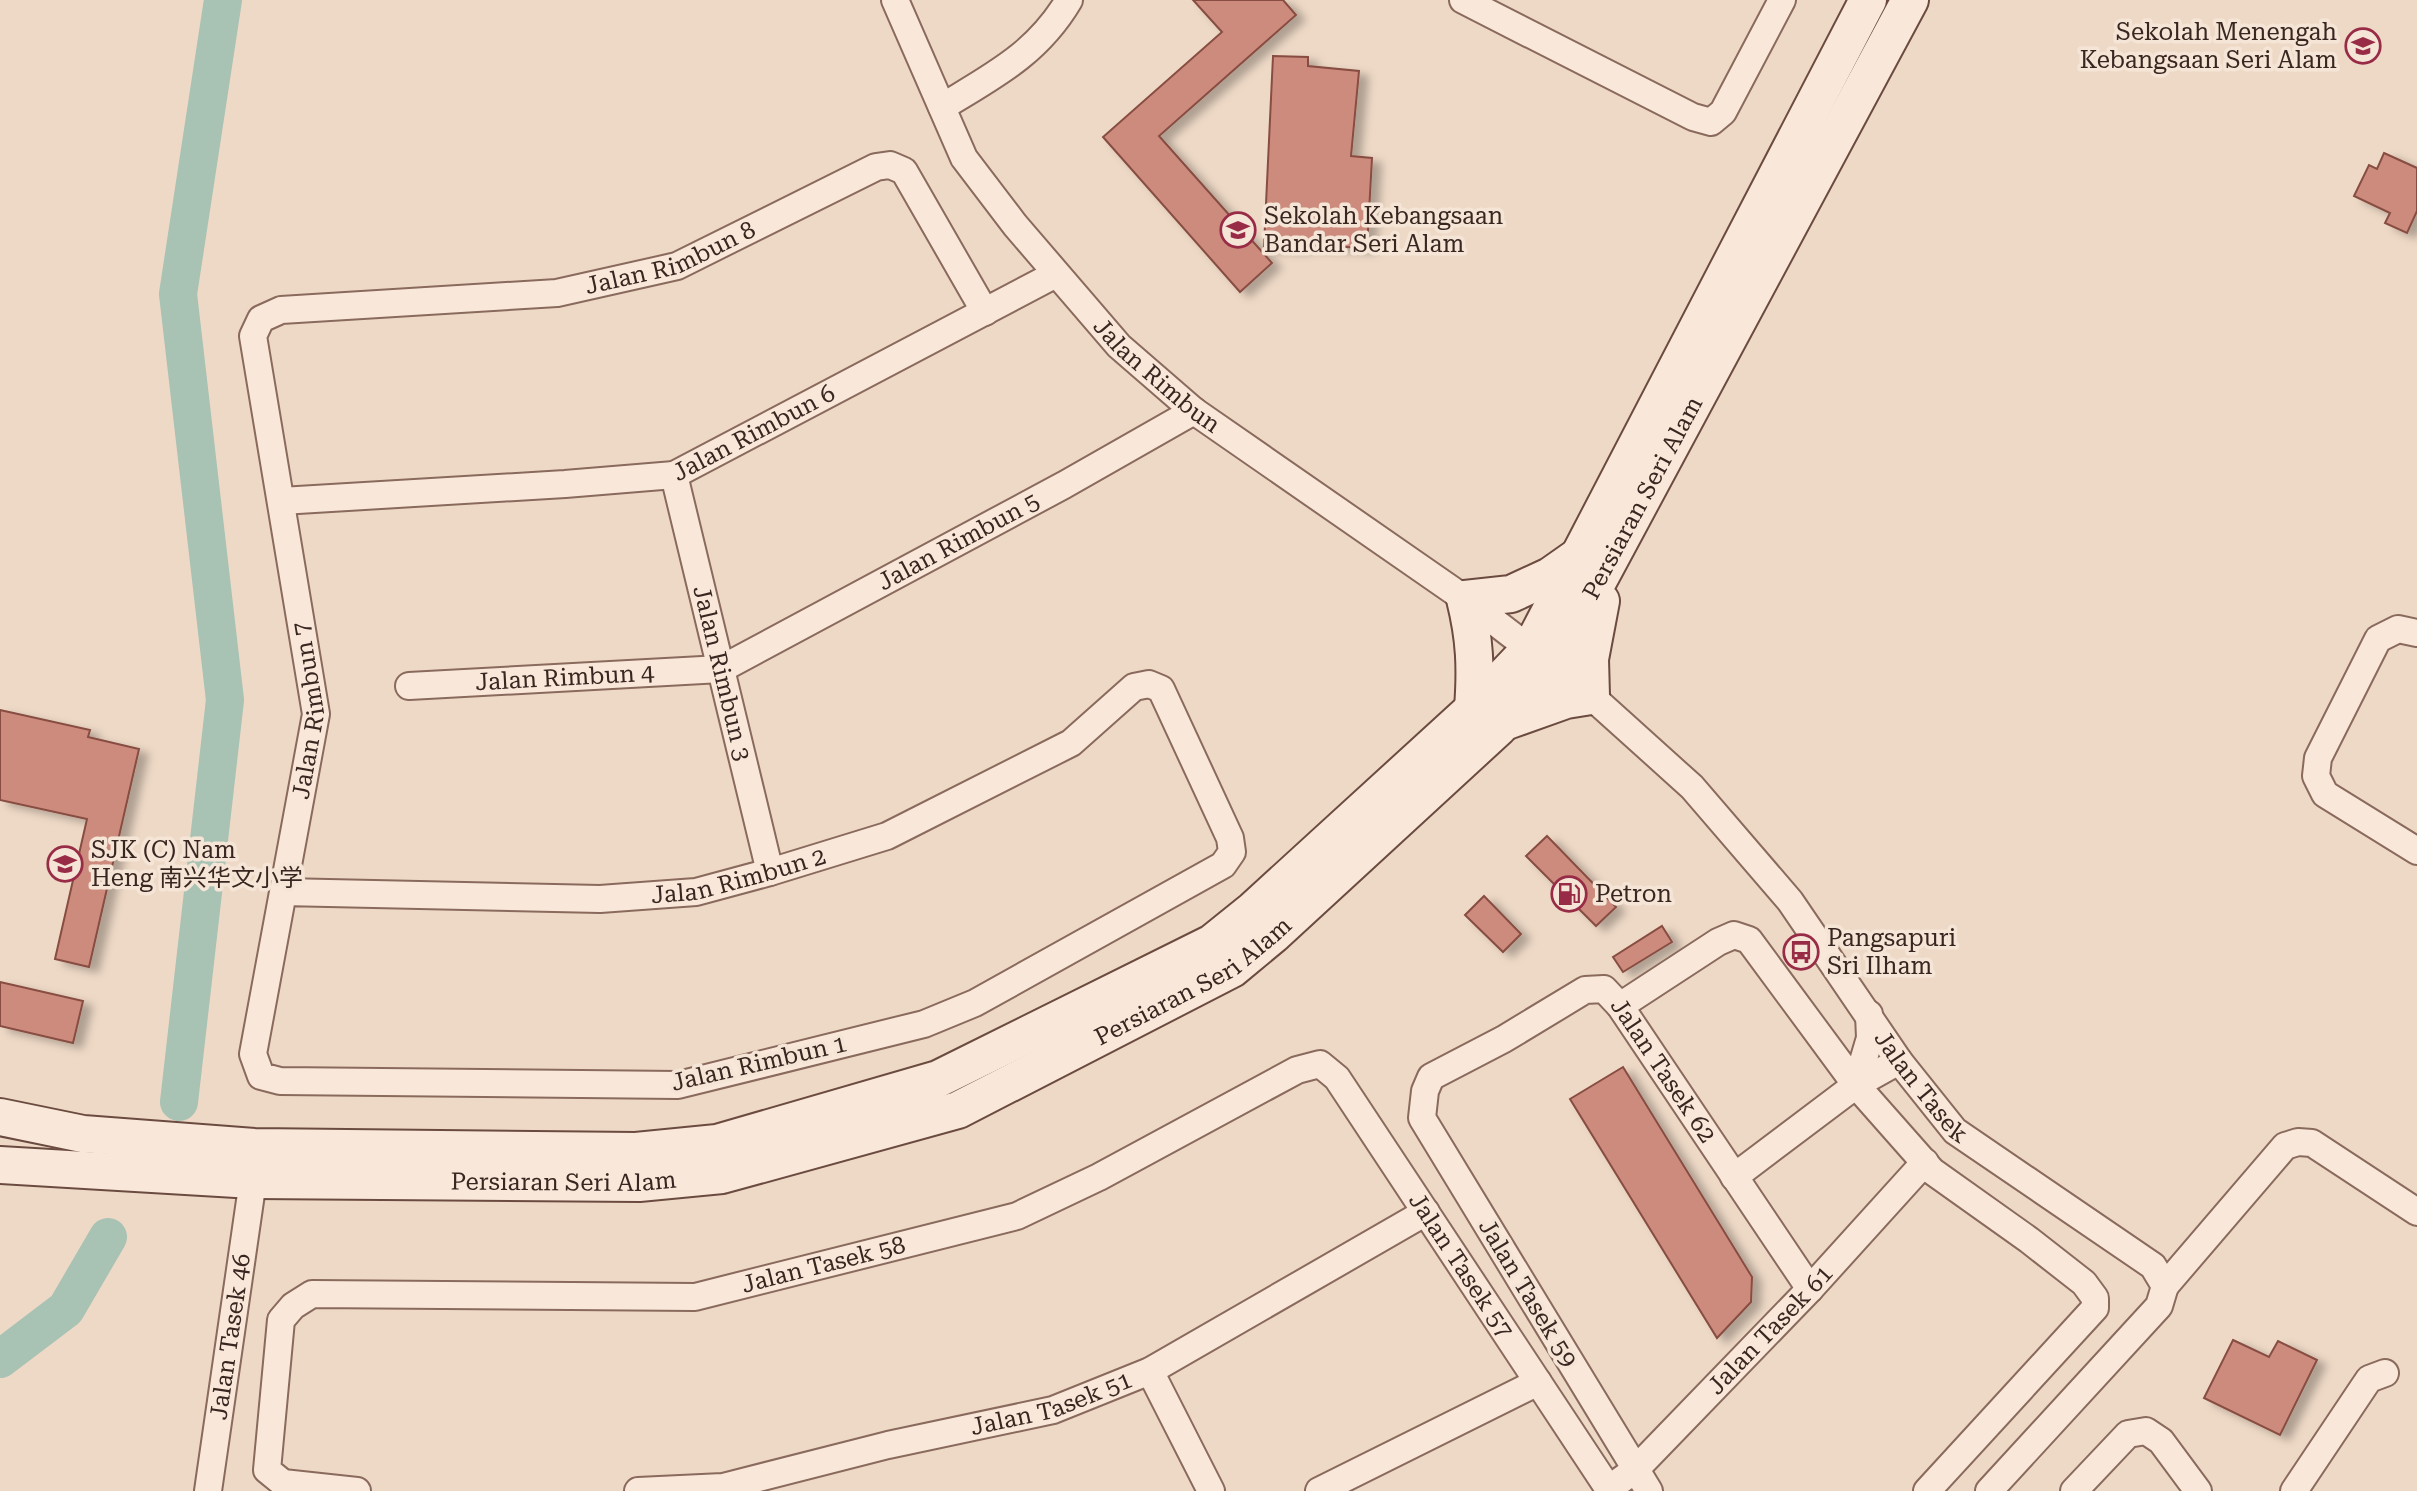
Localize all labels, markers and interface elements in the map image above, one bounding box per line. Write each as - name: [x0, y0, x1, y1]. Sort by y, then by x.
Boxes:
- place label: Sekolah Menengah Kebangsaan Seri Alam: [2080, 18, 2337, 74]
- school or university icon: Sekolah Menengah Kebangsaan Seri Alam: [2344, 27, 2382, 65]
- place label: Sekolah Kebangsaan Bandar Seri Alam: [1264, 202, 1503, 258]
- school or university icon: Sekolah Kebangsaan Bandar Seri Alam: [1219, 211, 1257, 249]
- street label: Jalan Rimbun 8: [582, 215, 760, 300]
- street label: Jalan Rimbun: [1087, 313, 1225, 439]
- street label: Jalan Rimbun 6: [668, 379, 840, 487]
- street label: Persiaran Seri Alam: [1577, 392, 1708, 604]
- street label: Jalan Rimbun 5: [873, 487, 1044, 596]
- street label: Jalan Rimbun 3: [687, 583, 757, 764]
- street label: Jalan Rimbun 7: [287, 620, 330, 801]
- street label: Jalan Rimbun 4: [474, 659, 656, 696]
- place label: SJK (C) Nam Heng 南兴华文小学: [91, 836, 303, 892]
- street label: Jalan Rimbun 2: [650, 842, 829, 909]
- school or university icon: SJK (C) Nam Heng 南兴华文小学: [46, 845, 84, 883]
- fuel station icon: Petron: [1550, 875, 1588, 913]
- place label: Petron: [1595, 880, 1672, 908]
- street label: Persiaran Seri Alam: [1090, 911, 1297, 1051]
- place label: Pangsapuri Sri Ilham: [1827, 924, 1957, 980]
- bus stop icon: Pangsapuri Sri Ilham: [1782, 933, 1820, 971]
- street label: Jalan Tasek 62: [1605, 993, 1722, 1148]
- street label: Jalan Tasek: [1869, 1025, 1973, 1149]
- street label: Jalan Rimbun 1: [669, 1029, 849, 1097]
- street label: Persiaran Seri Alam: [451, 1165, 678, 1197]
- street label: Jalan Tasek 57: [1403, 1188, 1519, 1343]
- street label: Jalan Tasek 59: [1473, 1214, 1583, 1372]
- street label: Jalan Tasek 58: [739, 1231, 908, 1299]
- street label: Jalan Tasek 46: [204, 1252, 256, 1422]
- street label: Jalan Tasek 61: [1702, 1260, 1838, 1400]
- street label: Jalan Tasek 51: [968, 1366, 1136, 1441]

